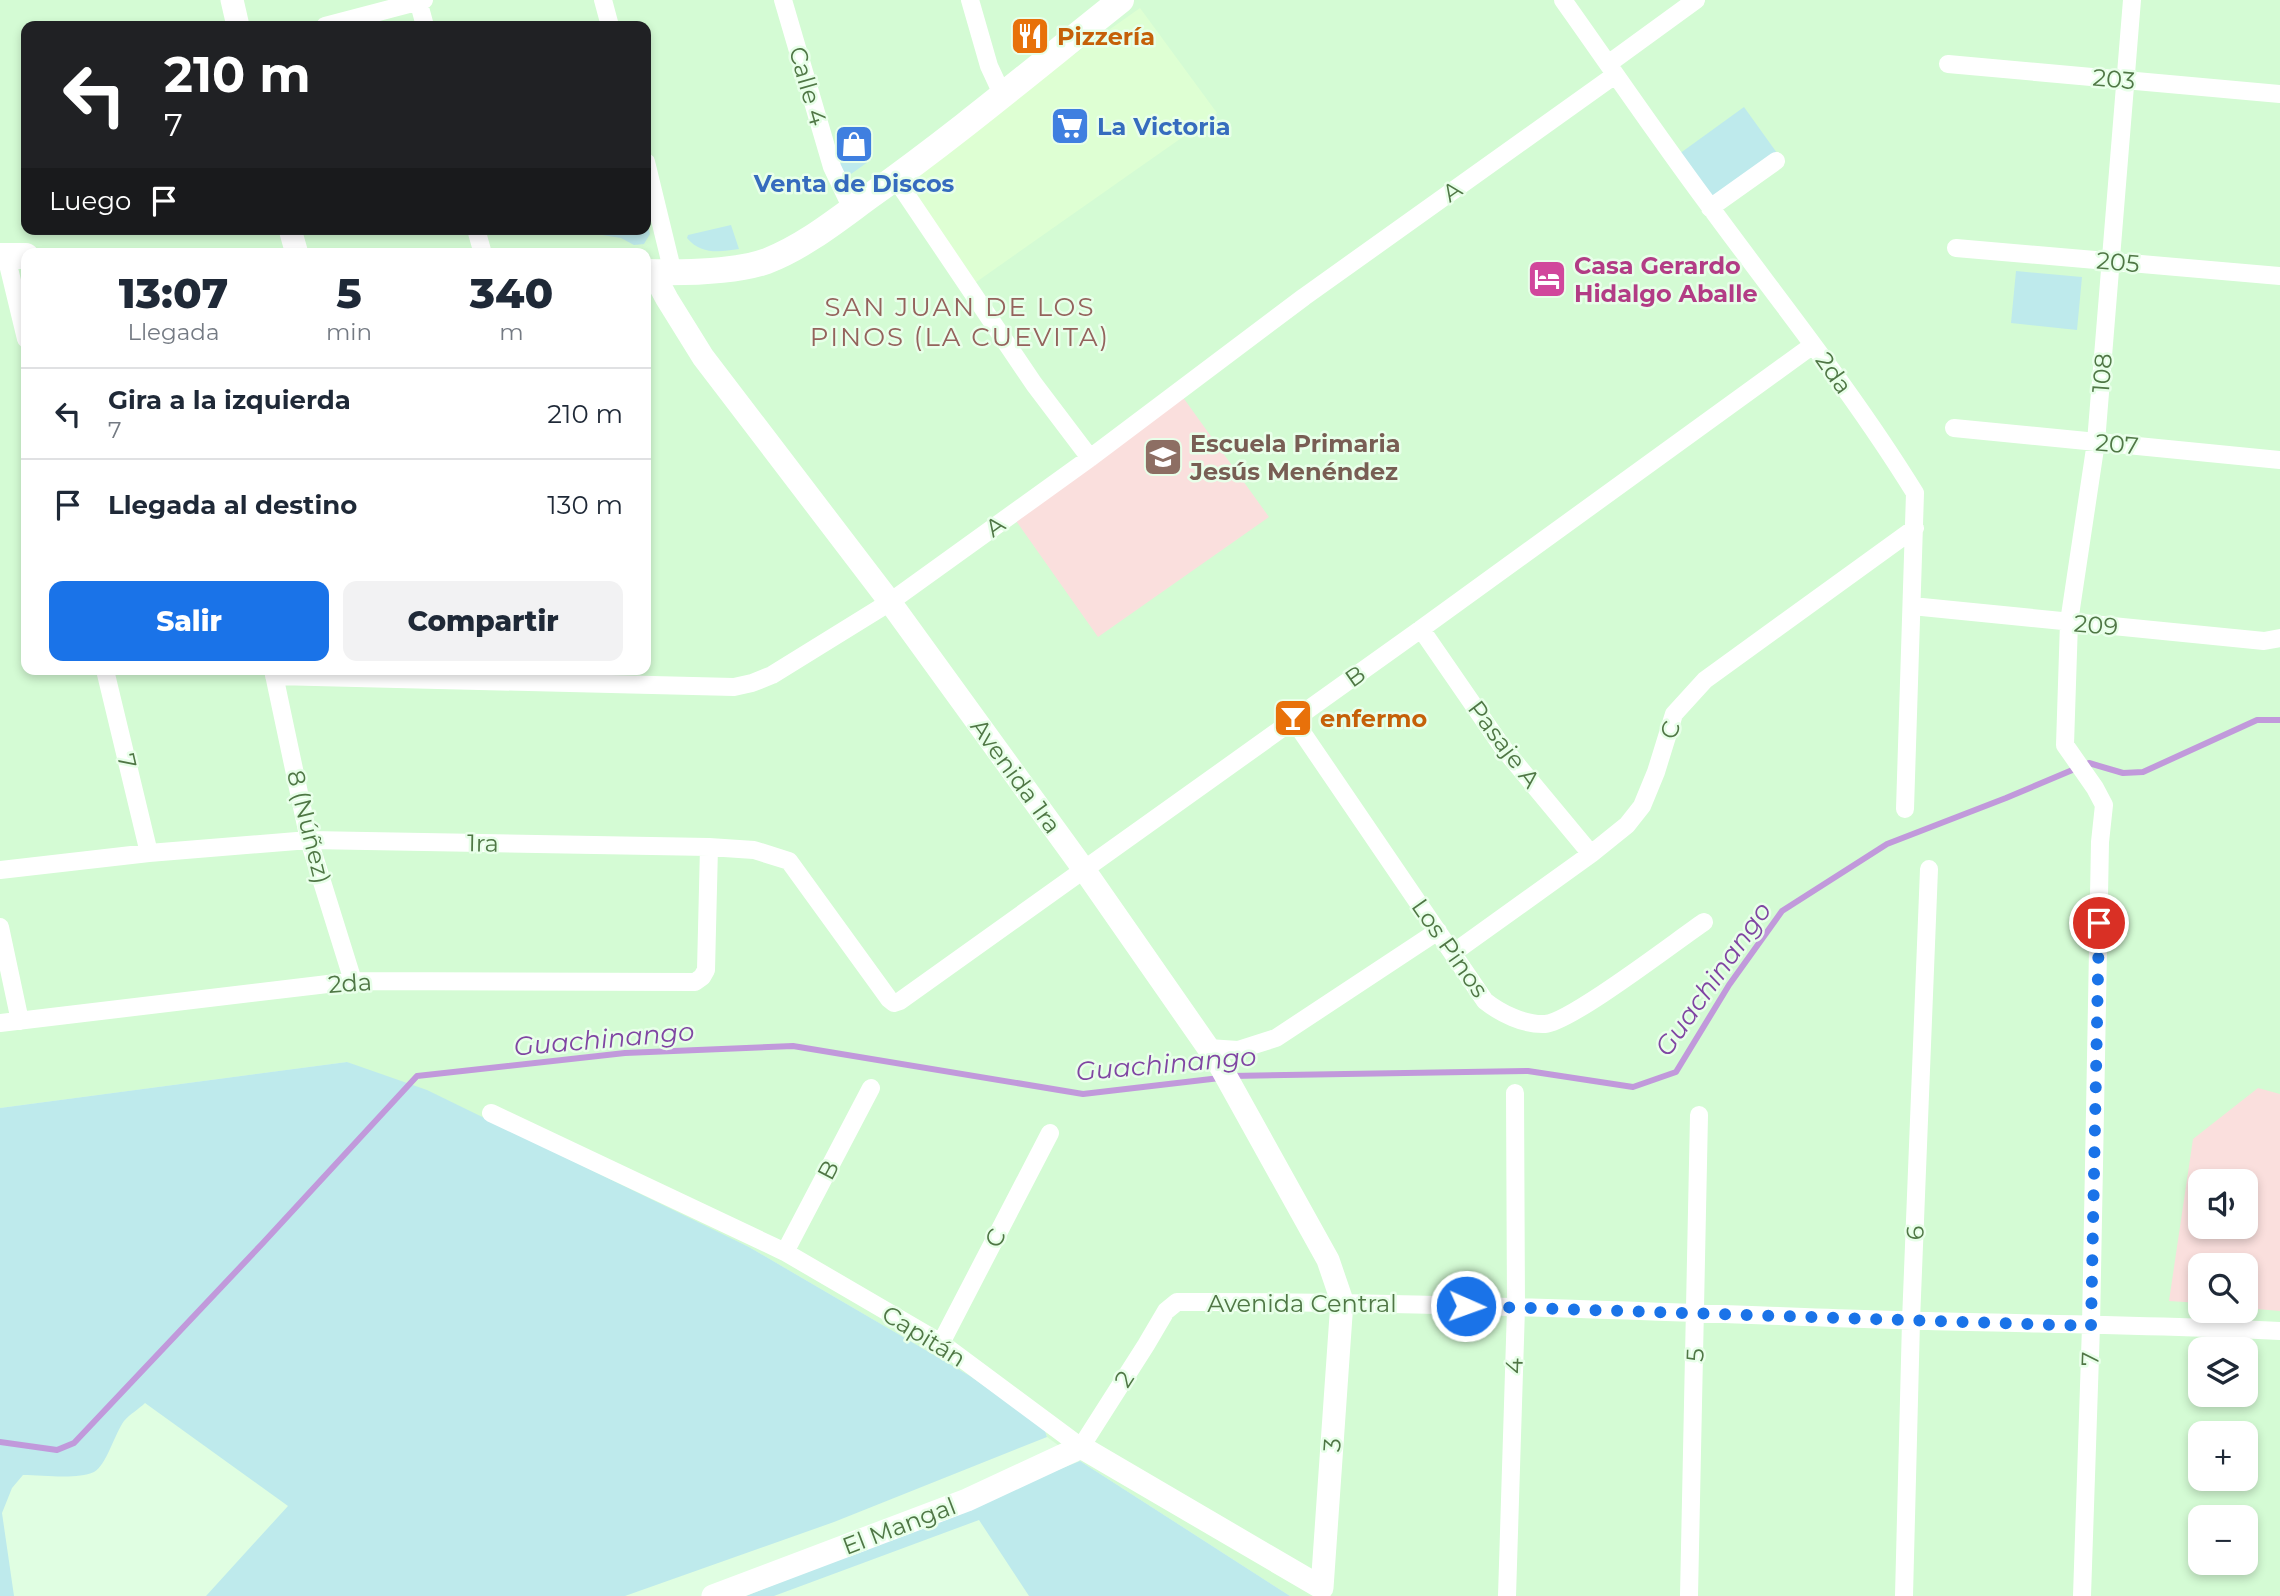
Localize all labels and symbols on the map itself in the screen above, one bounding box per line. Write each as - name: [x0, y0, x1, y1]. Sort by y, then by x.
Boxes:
- restaurant icon: Pizzería: [1009, 15, 1051, 57]
- place label: Pizzería: [1057, 22, 1155, 51]
- street label: Calle 4: [783, 43, 833, 129]
- street label: 203: [2091, 63, 2137, 95]
- supermarket icon: La Victoria: [1049, 105, 1091, 147]
- place label: La Victoria: [1097, 112, 1231, 141]
- shop icon: Venta de Discos: [833, 123, 875, 165]
- place label: Venta de Discos: [753, 169, 955, 198]
- street label: A: [1437, 174, 1468, 208]
- street label: 205: [2095, 246, 2141, 278]
- place label: Casa Gerardo Hidalgo Aballe: [1574, 251, 1758, 308]
- hotel icon: Casa Gerardo Hidalgo Aballe: [1526, 258, 1568, 300]
- district label: SAN JUAN DE LOS PINOS (LA CUEVITA): [810, 291, 1110, 353]
- street label: 2da: [1810, 347, 1858, 399]
- street label: 108: [2086, 352, 2118, 394]
- street label: 207: [2094, 428, 2140, 460]
- place label: Escuela Primaria Jesús Menéndez: [1189, 429, 1400, 486]
- school or university icon: Escuela Primaria Jesús Menéndez: [1142, 436, 1184, 478]
- street label: A: [980, 509, 1011, 543]
- street label: 209: [2073, 609, 2119, 641]
- street label: B: [1339, 659, 1371, 693]
- street label: Pasaje A: [1462, 695, 1547, 794]
- bar icon: enfermo: [1272, 697, 1314, 739]
- place label: enfermo: [1320, 704, 1427, 733]
- street label: Avenida 1ra: [965, 713, 1067, 839]
- street label: C: [1654, 717, 1686, 743]
- street label: 7: [111, 751, 143, 771]
- street label: 8 (Núñez): [281, 767, 337, 887]
- street label: 1ra: [467, 828, 499, 858]
- street label: Los Pinos: [1406, 893, 1494, 1003]
- pin: [2069, 893, 2129, 953]
- water label: Guachinango: [1648, 896, 1778, 1062]
- street label: 2da: [327, 967, 373, 999]
- water label: Guachinango: [512, 1015, 696, 1063]
- water label: Guachinango: [1074, 1040, 1258, 1088]
- street label: B: [811, 1155, 845, 1185]
- street label: C: [978, 1224, 1012, 1252]
- street label: 6: [1900, 1225, 1930, 1241]
- position arrow: [1429, 1269, 1503, 1343]
- street label: Avenida Central: [1207, 1289, 1397, 1318]
- street label: Capitán: [877, 1299, 971, 1373]
- street label: 5: [1680, 1348, 1710, 1362]
- street label: 7: [2075, 1351, 2105, 1367]
- street label: 4: [1499, 1357, 1529, 1374]
- street label: 2: [1108, 1365, 1140, 1393]
- street label: 3: [1317, 1437, 1347, 1453]
- street label: El Mangal: [838, 1491, 960, 1561]

